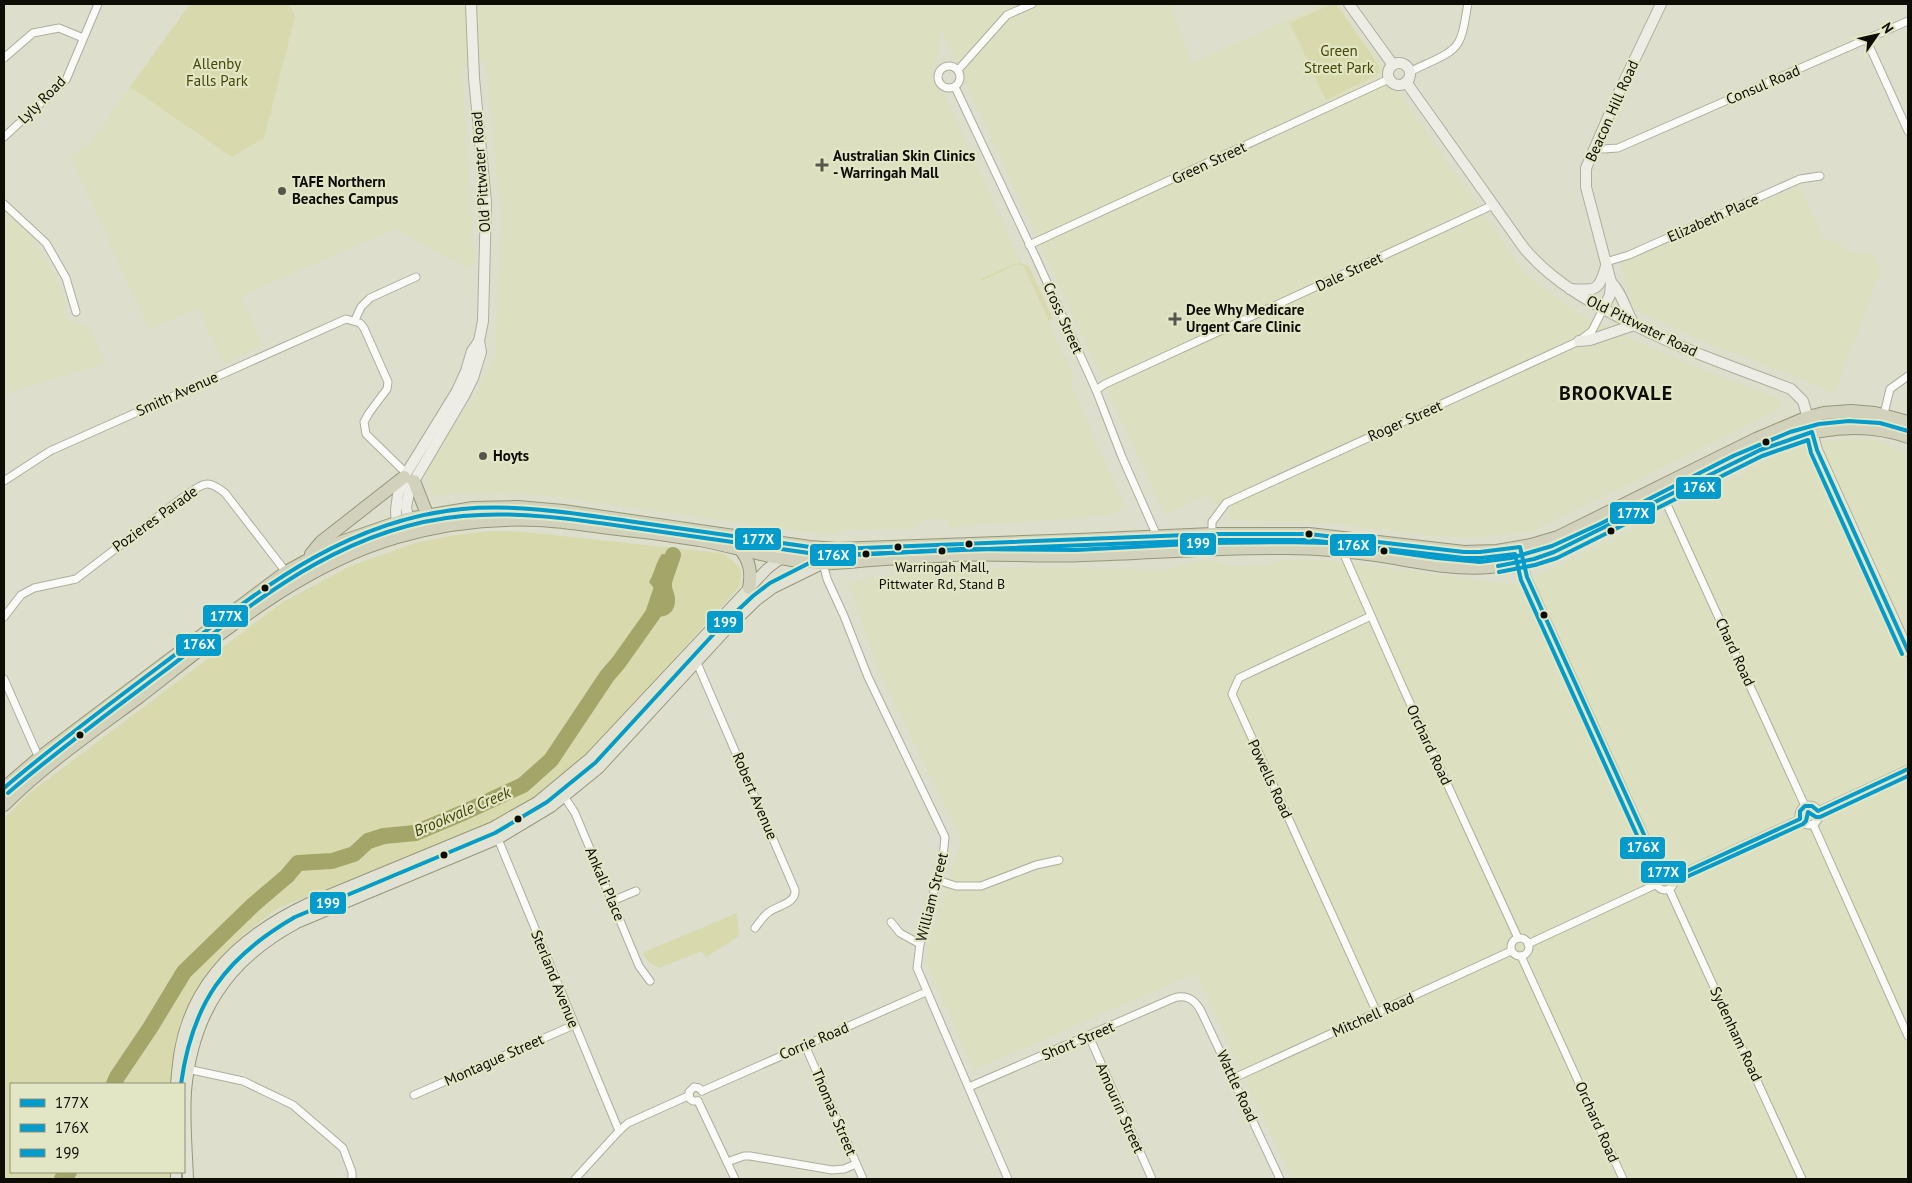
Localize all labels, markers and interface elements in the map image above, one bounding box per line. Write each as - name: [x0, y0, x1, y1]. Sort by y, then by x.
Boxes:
- north arrow: [1852, 10, 1902, 60]
- text: N: [1878, 19, 1898, 37]
- park label: Green Street Park: [1304, 41, 1375, 77]
- park label: Allenby Falls Park: [186, 54, 249, 90]
- street label: Beacon Hill Road: [1581, 57, 1642, 165]
- street label: Consul Road: [1723, 60, 1803, 109]
- street label: Lyly Road: [14, 72, 70, 128]
- street label: Old Pittwater Road: [467, 111, 494, 233]
- street label: Green Street: [1169, 137, 1249, 188]
- place label: Australian Skin Clinics - Warringah Mall: [833, 146, 975, 182]
- marker: Australian Skin Clinics - Warringah Mall: [815, 158, 829, 172]
- place label: TAFE Northern Beaches Campus: [292, 172, 398, 208]
- marker: TAFE Northern Beaches Campus: [276, 185, 288, 197]
- street label: Elizabeth Place: [1664, 189, 1761, 246]
- street label: Dale Street: [1312, 248, 1385, 295]
- street label: Cross Street: [1039, 279, 1088, 357]
- street label: Old Pittwater Road: [1584, 290, 1701, 361]
- place label: Dee Why Medicare Urgent Care Clinic: [1186, 300, 1305, 336]
- marker: Dee Why Medicare Urgent Care Clinic: [1168, 312, 1182, 326]
- street label: Smith Avenue: [133, 367, 221, 420]
- district label: BROOKVALE: [1559, 380, 1673, 406]
- street label: Roger Street: [1365, 396, 1445, 445]
- unlabelled marker: [1761, 437, 1771, 447]
- place label: Hoyts: [493, 446, 529, 465]
- marker: Hoyts: [477, 450, 489, 462]
- line badge: 176X: [1675, 476, 1722, 500]
- text: 176X: [1683, 478, 1715, 496]
- street label: Pozieres Parade: [108, 481, 201, 556]
- line badge: 177X: [1609, 501, 1656, 525]
- text: 177X: [1617, 504, 1649, 522]
- unlabelled marker: [1606, 526, 1616, 536]
- line badge: 177X: [734, 527, 782, 551]
- unlabelled marker: [1304, 529, 1314, 539]
- text: 177X: [742, 530, 774, 548]
- line badge: 199: [1179, 532, 1217, 556]
- line badge: 176X: [1329, 533, 1377, 557]
- text: 199: [1186, 534, 1210, 552]
- text: 176X: [1337, 536, 1369, 554]
- unlabelled marker: [964, 539, 974, 549]
- unlabelled marker: [893, 542, 903, 552]
- line badge: 176X: [809, 543, 857, 567]
- text: 176X: [817, 546, 849, 564]
- marker: Warringah Mall, Pittwater Rd, Stand B: [937, 546, 947, 556]
- unlabelled marker: [1379, 546, 1389, 556]
- unlabelled marker: [861, 549, 871, 559]
- place label: Warringah Mall, Pittwater Rd, Stand B: [879, 558, 1005, 593]
- unlabelled marker: [260, 583, 270, 593]
- line badge: 177X: [202, 604, 249, 628]
- text: 177X: [210, 607, 242, 625]
- line badge: 199: [706, 610, 744, 634]
- unlabelled marker: [1539, 610, 1549, 620]
- text: 199: [713, 613, 737, 631]
- street label: Chard Road: [1711, 615, 1760, 689]
- line badge: 176X: [175, 633, 222, 657]
- text: 176X: [183, 635, 215, 653]
- street label: Orchard Road: [1403, 701, 1456, 788]
- unlabelled marker: [75, 730, 85, 740]
- street label: Powells Road: [1244, 736, 1297, 821]
- street label: Robert Avenue: [729, 749, 782, 842]
- water label: Brookvale Creek: [411, 781, 514, 840]
- unlabelled marker: [513, 814, 523, 824]
- line badge: 176X: [1619, 836, 1666, 860]
- text: 176X: [1627, 838, 1659, 856]
- street label: Ankali Place: [581, 844, 629, 924]
- unlabelled marker: [439, 850, 449, 860]
- street label: William Street: [911, 850, 952, 943]
- line badge: 177X: [1640, 860, 1687, 884]
- text: 177X: [1647, 863, 1679, 881]
- line badge: 199: [309, 891, 347, 915]
- text: 199: [316, 894, 340, 912]
- street label: Sterland Avenue: [527, 927, 584, 1031]
- street label: Sydenham Road: [1706, 983, 1767, 1084]
- street label: Mitchell Road: [1329, 988, 1417, 1041]
- street label: Corrie Road: [776, 1017, 851, 1064]
- street label: Short Street: [1039, 1017, 1117, 1064]
- street label: Montague Street: [441, 1029, 546, 1090]
- street label: Wattle Road: [1213, 1047, 1262, 1125]
- street label: Amourin Street: [1092, 1060, 1149, 1156]
- street label: Thomas Street: [808, 1065, 861, 1158]
- street label: Orchard Road: [1571, 1078, 1624, 1165]
- legend: [10, 1083, 185, 1173]
- text: 177X: [55, 1093, 89, 1112]
- text: 176X: [55, 1118, 89, 1137]
- text: 199: [55, 1143, 80, 1162]

